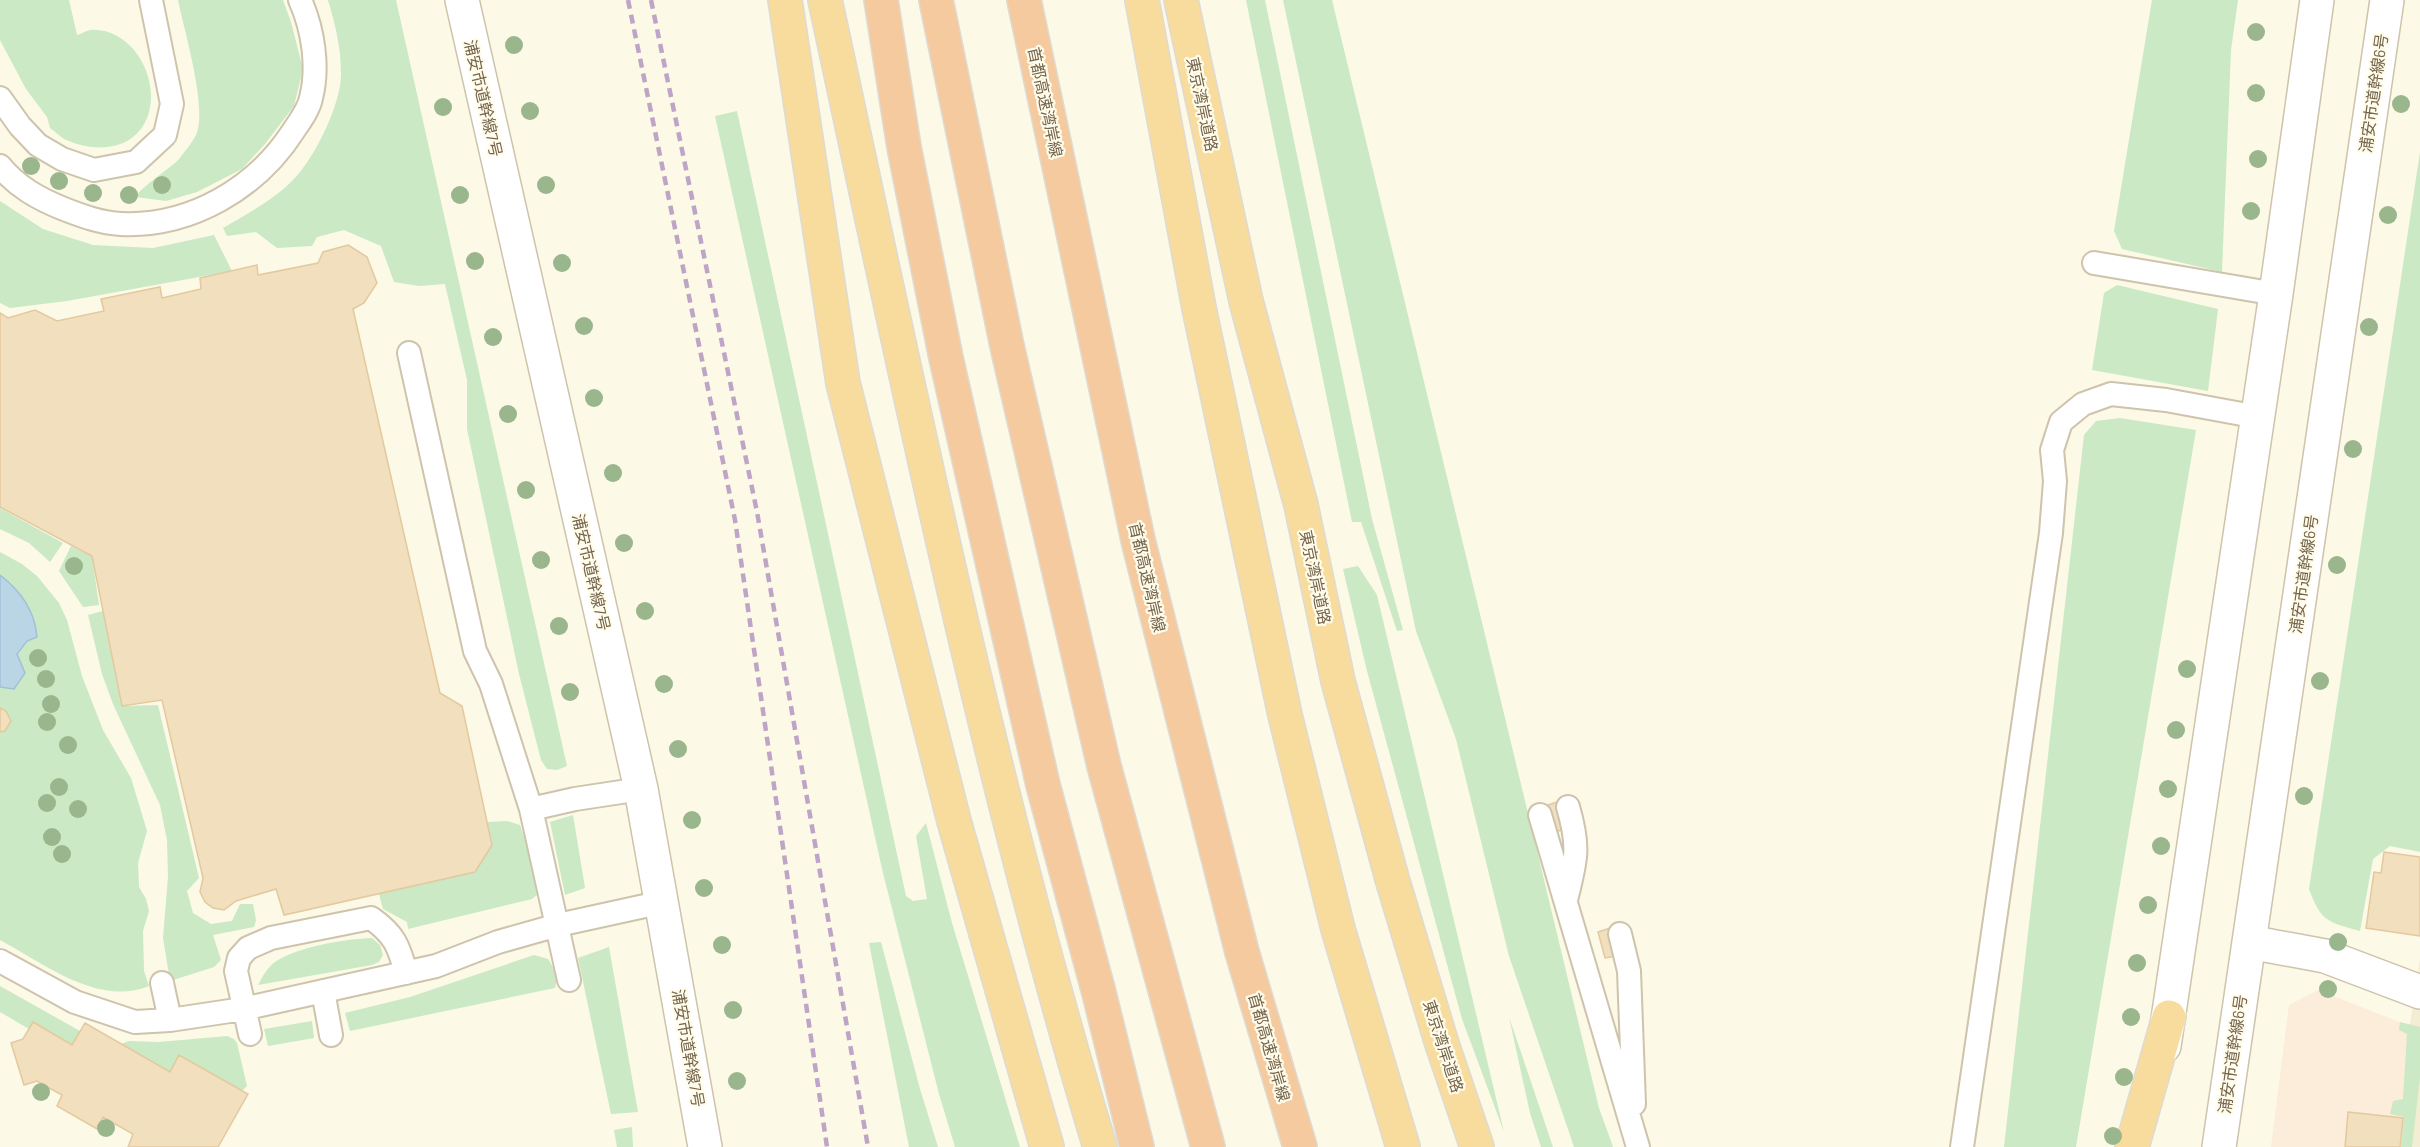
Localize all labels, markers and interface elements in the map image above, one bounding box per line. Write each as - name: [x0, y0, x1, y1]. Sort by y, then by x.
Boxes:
- street label: 浦安市道幹線6号: [2355, 32, 2391, 154]
- street label: 浦安市道幹線7号: [461, 38, 507, 158]
- street label: 首都高速湾岸線: [1025, 45, 1067, 159]
- street label: 東京湾岸道路: [1184, 55, 1222, 153]
- street label: 浦安市道幹線7号: [569, 512, 615, 632]
- street label: 浦安市道幹線6号: [2285, 513, 2321, 635]
- street label: 首都高速湾岸線: [1126, 520, 1170, 634]
- street label: 東京湾岸道路: [1297, 528, 1335, 626]
- street label: 浦安市道幹線7号: [669, 987, 709, 1109]
- street label: 首都高速湾岸線: [1245, 991, 1295, 1103]
- street label: 浦安市道幹線6号: [2214, 993, 2250, 1115]
- street label: 東京湾岸道路: [1420, 997, 1468, 1095]

